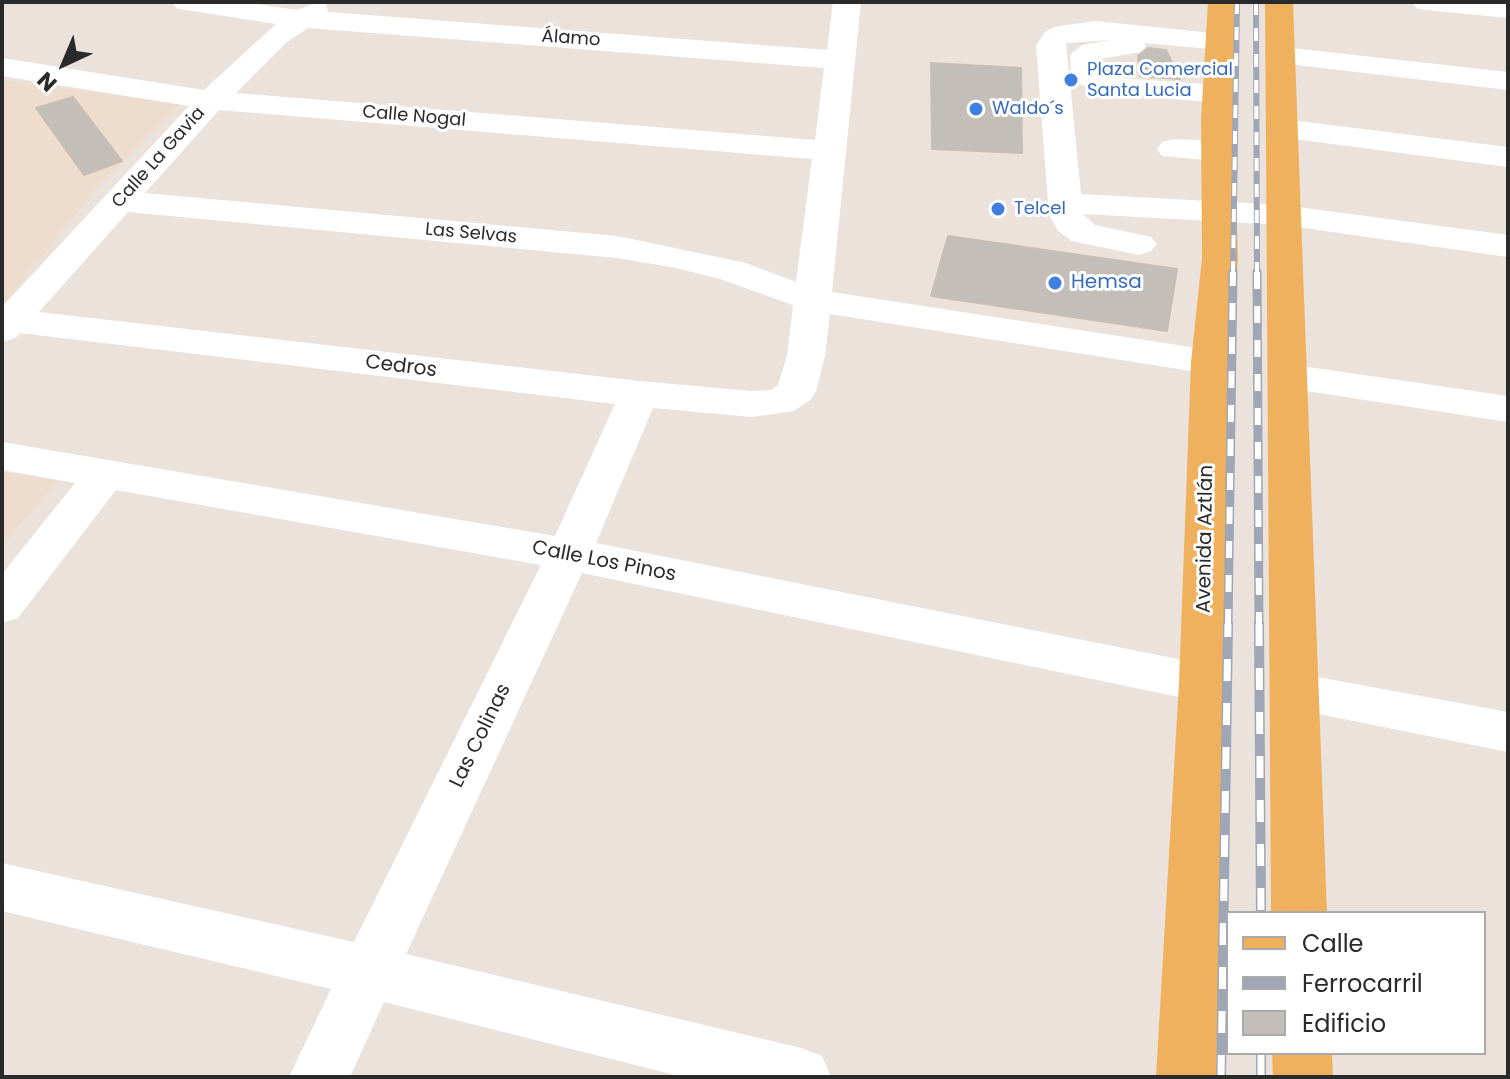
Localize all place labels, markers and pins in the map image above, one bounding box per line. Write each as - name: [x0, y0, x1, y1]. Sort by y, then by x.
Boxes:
- place label: Plaza Comercial Santa Lucia: [1087, 59, 1233, 102]
- marker: Plaza Comercial Santa Lucia: [1062, 71, 1080, 89]
- place label: Waldo´s: [992, 98, 1064, 120]
- marker: Waldo´s: [967, 100, 985, 118]
- place label: Telcel: [1014, 198, 1066, 220]
- marker: Telcel: [989, 200, 1007, 218]
- place label: Hemsa: [1071, 271, 1142, 295]
- marker: Hemsa: [1046, 274, 1064, 292]

